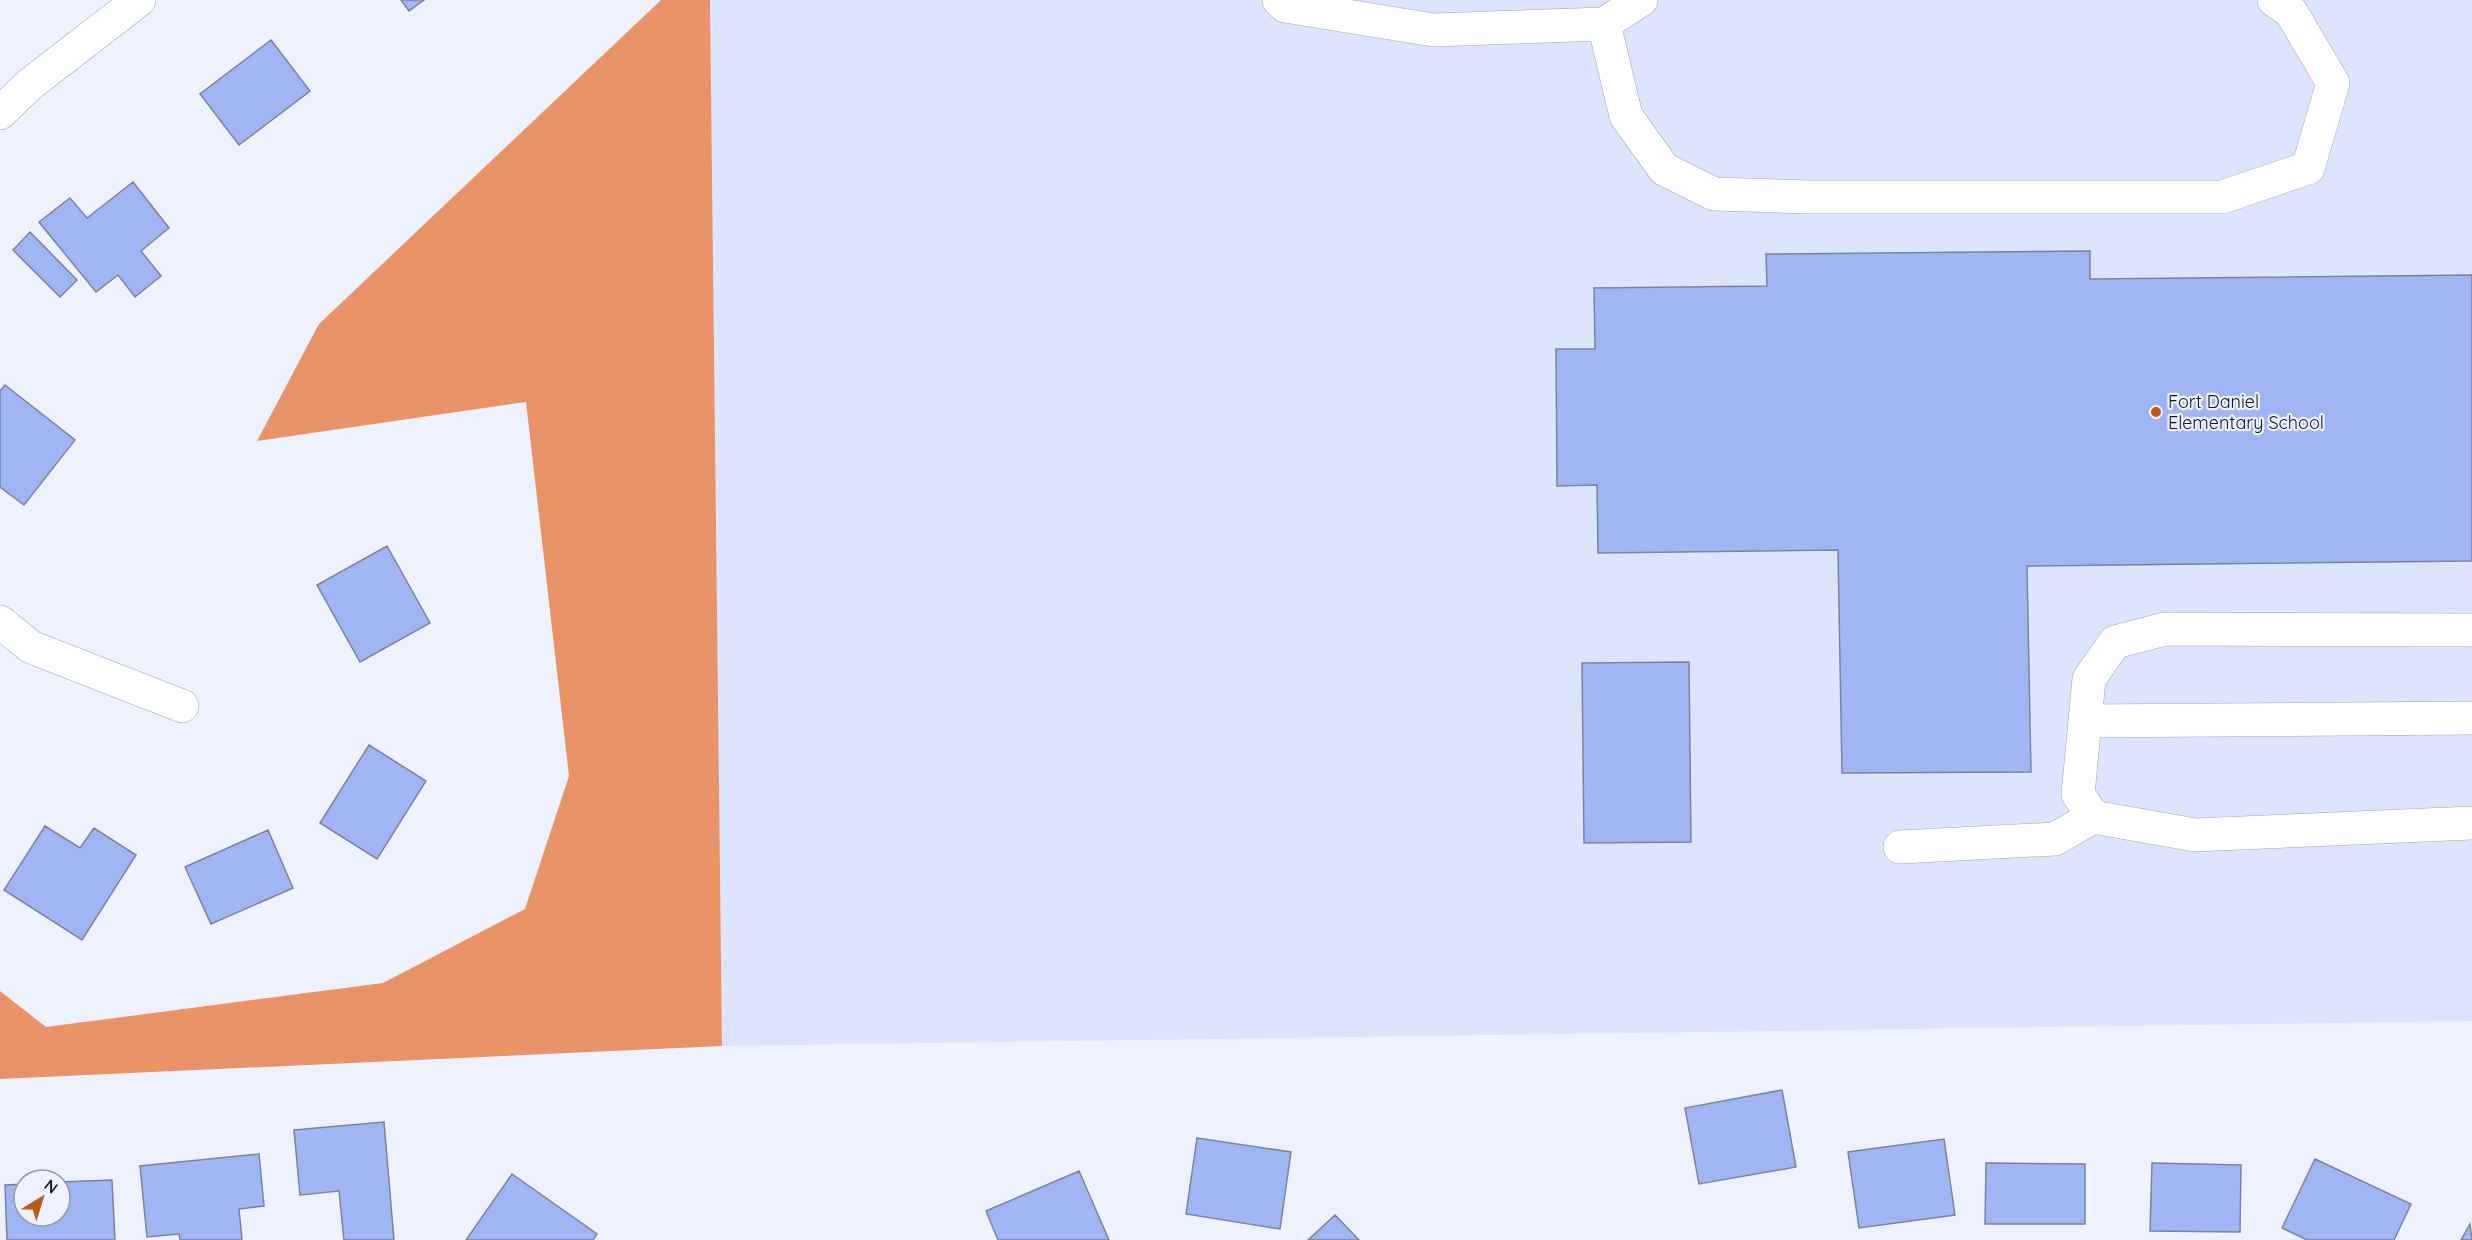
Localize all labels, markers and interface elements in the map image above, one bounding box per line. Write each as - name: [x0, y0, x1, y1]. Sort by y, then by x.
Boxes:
- place label: Fort Daniel Elementary School: [2168, 390, 2324, 434]
- marker: Fort Daniel Elementary School: [2149, 405, 2163, 419]
- north arrow: [12, 1168, 72, 1228]
- text: N: [40, 1175, 62, 1198]

